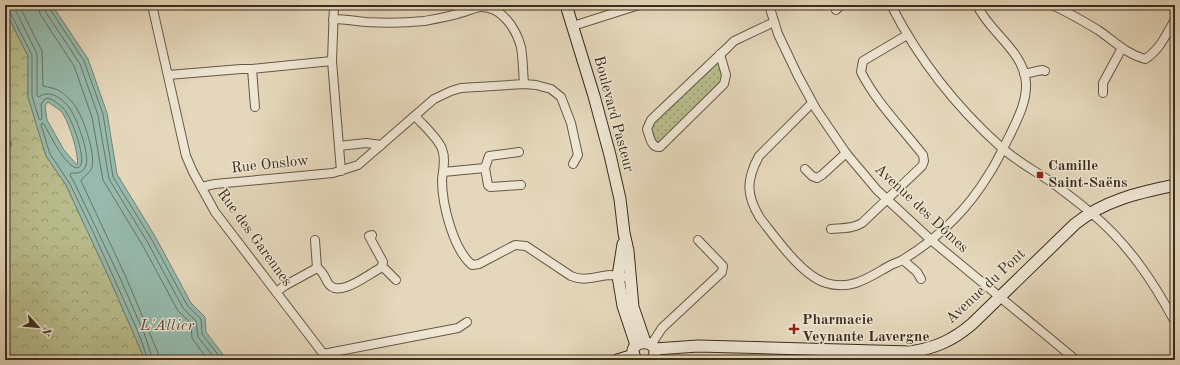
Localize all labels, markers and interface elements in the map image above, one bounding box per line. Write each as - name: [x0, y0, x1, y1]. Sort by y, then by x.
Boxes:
- street label: Boulevard Pasteur: [590, 54, 636, 174]
- street label: Rue Onslow: [230, 153, 310, 177]
- place label: Camille Saint-Saëns: [1048, 159, 1128, 191]
- street label: Avenue des Dômes: [871, 162, 971, 256]
- marker: Camille Saint-Saëns: [1035, 170, 1045, 180]
- street label: Rue des Garennes: [214, 187, 294, 289]
- street label: Avenue du Pont: [944, 247, 1028, 327]
- north arrow: [18, 307, 58, 347]
- place label: Pharmacie Veynante Lavergne: [802, 313, 930, 345]
- water label: L'Allier: [139, 318, 195, 334]
- marker: Pharmacie Veynante Lavergne: [789, 324, 799, 334]
- text: N: [38, 325, 52, 338]

